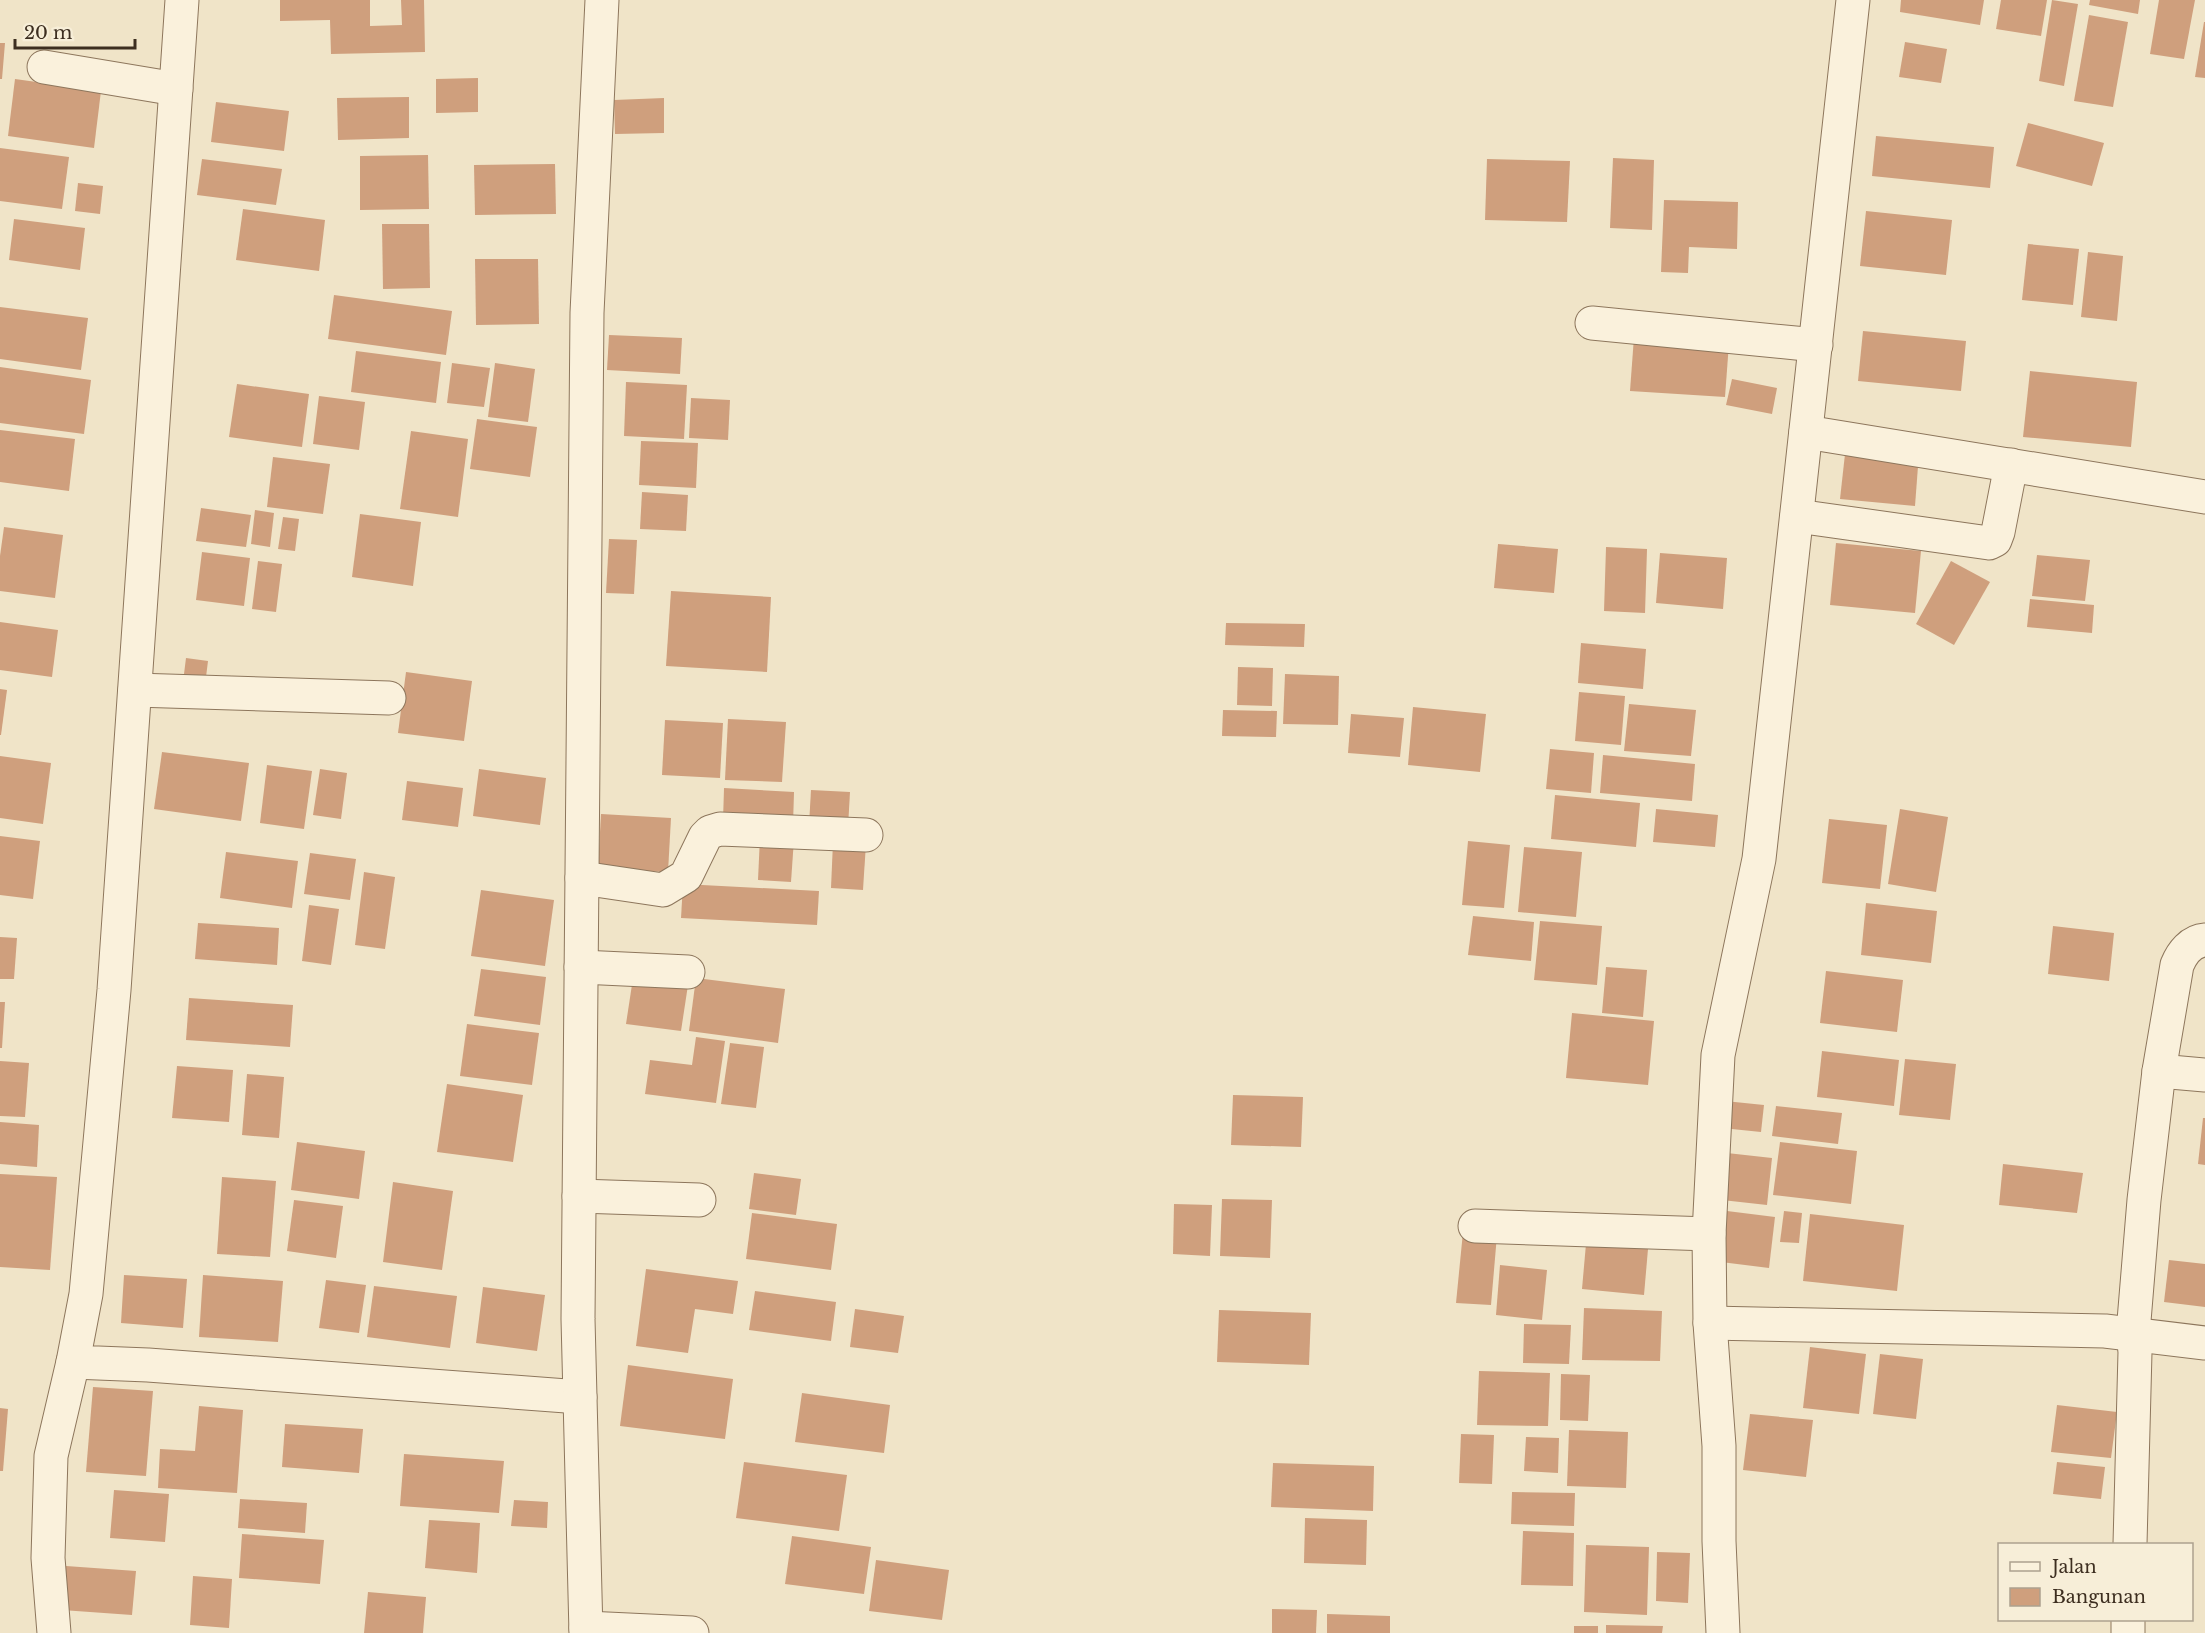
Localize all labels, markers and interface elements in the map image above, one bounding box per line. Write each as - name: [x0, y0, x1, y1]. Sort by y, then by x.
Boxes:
- scale bar: [15, 12, 135, 50]
- text: 20 m: [24, 22, 72, 44]
- legend: [1998, 1543, 2193, 1621]
- text: Jalan: [2050, 1556, 2097, 1578]
- text: Bangunan: [2052, 1586, 2146, 1608]

